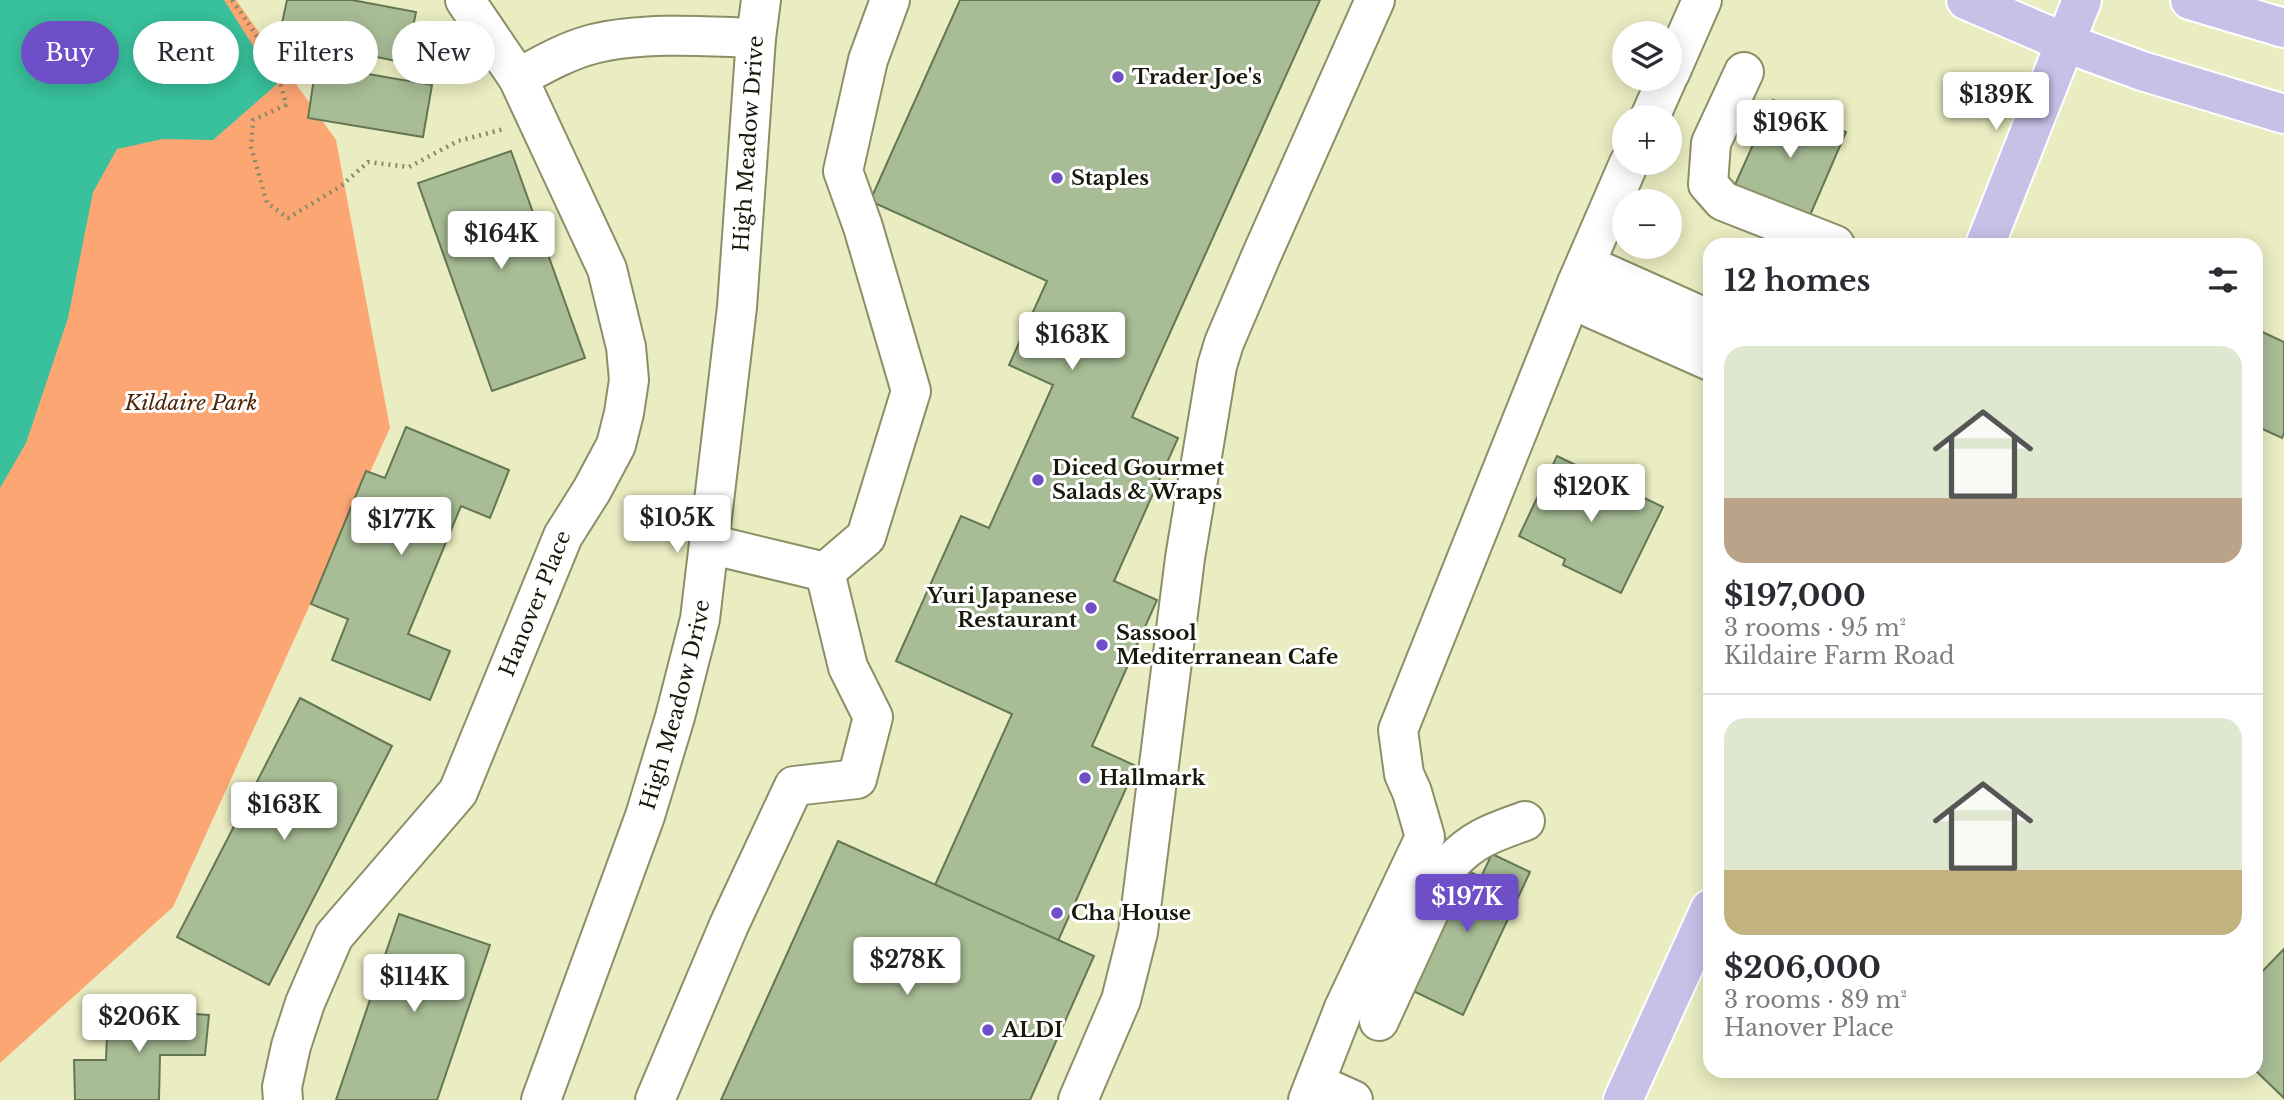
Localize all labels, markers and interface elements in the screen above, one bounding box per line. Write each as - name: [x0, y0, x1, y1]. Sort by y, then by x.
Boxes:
- chip: Buy: [21, 21, 119, 84]
- chip: Rent: [133, 21, 239, 84]
- chip: Filters: [253, 21, 378, 84]
- chip: New: [392, 21, 495, 84]
- map controls: [1612, 21, 1682, 259]
- button: layers: [1612, 21, 1682, 91]
- street label: High Meadow Drive: [728, 35, 769, 253]
- place label: Trader Joe's: [1132, 64, 1262, 90]
- marker: Trader Joe's: [1110, 69, 1126, 85]
- pin: $139K: [1947, 72, 2045, 132]
- text: $139K: [1959, 81, 2033, 109]
- pin: $196K: [1741, 100, 1839, 160]
- button: +: [1612, 105, 1682, 175]
- text: $196K: [1753, 109, 1827, 137]
- place label: Staples: [1071, 165, 1149, 191]
- marker: Staples: [1049, 170, 1065, 186]
- button: −: [1612, 189, 1682, 259]
- pin: $164K: [452, 212, 550, 271]
- text: $164K: [464, 220, 538, 248]
- icon: filters: [2204, 261, 2242, 299]
- text: 12 homes: [1724, 262, 1871, 299]
- pin: $163K: [1023, 312, 1121, 372]
- text: $163K: [1035, 321, 1109, 349]
- park label: Kildaire Park: [124, 390, 257, 416]
- icon: home: [1920, 391, 2046, 517]
- place label: Diced Gourmet Salads & Wraps: [1052, 455, 1224, 505]
- pin: $120K: [1542, 464, 1640, 524]
- marker: Diced Gourmet Salads & Wraps: [1030, 472, 1046, 488]
- text: $120K: [1553, 473, 1629, 501]
- pin: $105K: [628, 496, 726, 555]
- pin: $177K: [352, 498, 450, 557]
- text: $105K: [640, 504, 714, 532]
- text: $177K: [367, 506, 435, 534]
- street label: Hanover Place: [494, 527, 577, 680]
- text: $197,000: [1724, 577, 1866, 614]
- place label: Yuri Japanese Restaurant: [926, 583, 1077, 633]
- street label: High Meadow Drive: [635, 598, 715, 813]
- marker: Yuri Japanese Restaurant: [1083, 600, 1099, 616]
- text: 3 rooms · 95 m²: [1724, 614, 1906, 642]
- place label: Sassool Mediterranean Cafe: [1116, 620, 1338, 670]
- marker: Sassool Mediterranean Cafe: [1094, 637, 1110, 653]
- text: Kildaire Farm Road: [1724, 642, 1955, 670]
- icon: home: [1920, 763, 2046, 889]
- place label: Hallmark: [1099, 765, 1207, 791]
- marker: Hallmark: [1077, 770, 1093, 786]
- pin: $163K: [235, 782, 333, 842]
- text: $163K: [247, 791, 321, 819]
- pin: $197K: [1418, 874, 1516, 934]
- text: $197K: [1431, 883, 1503, 911]
- place label: Cha House: [1071, 900, 1191, 926]
- marker: Cha House: [1049, 905, 1065, 921]
- pin: $278K: [858, 937, 956, 997]
- text: $278K: [869, 946, 945, 974]
- text: $206,000: [1724, 949, 1881, 986]
- pin: $114K: [365, 954, 463, 1014]
- text: $114K: [379, 963, 449, 991]
- text: 3 rooms · 89 m²: [1724, 986, 1907, 1014]
- pin: $206K: [90, 995, 188, 1054]
- text: $206K: [98, 1003, 180, 1031]
- text: Hanover Place: [1724, 1014, 1894, 1042]
- place label: ALDI: [1001, 1017, 1063, 1043]
- marker: ALDI: [980, 1022, 996, 1038]

